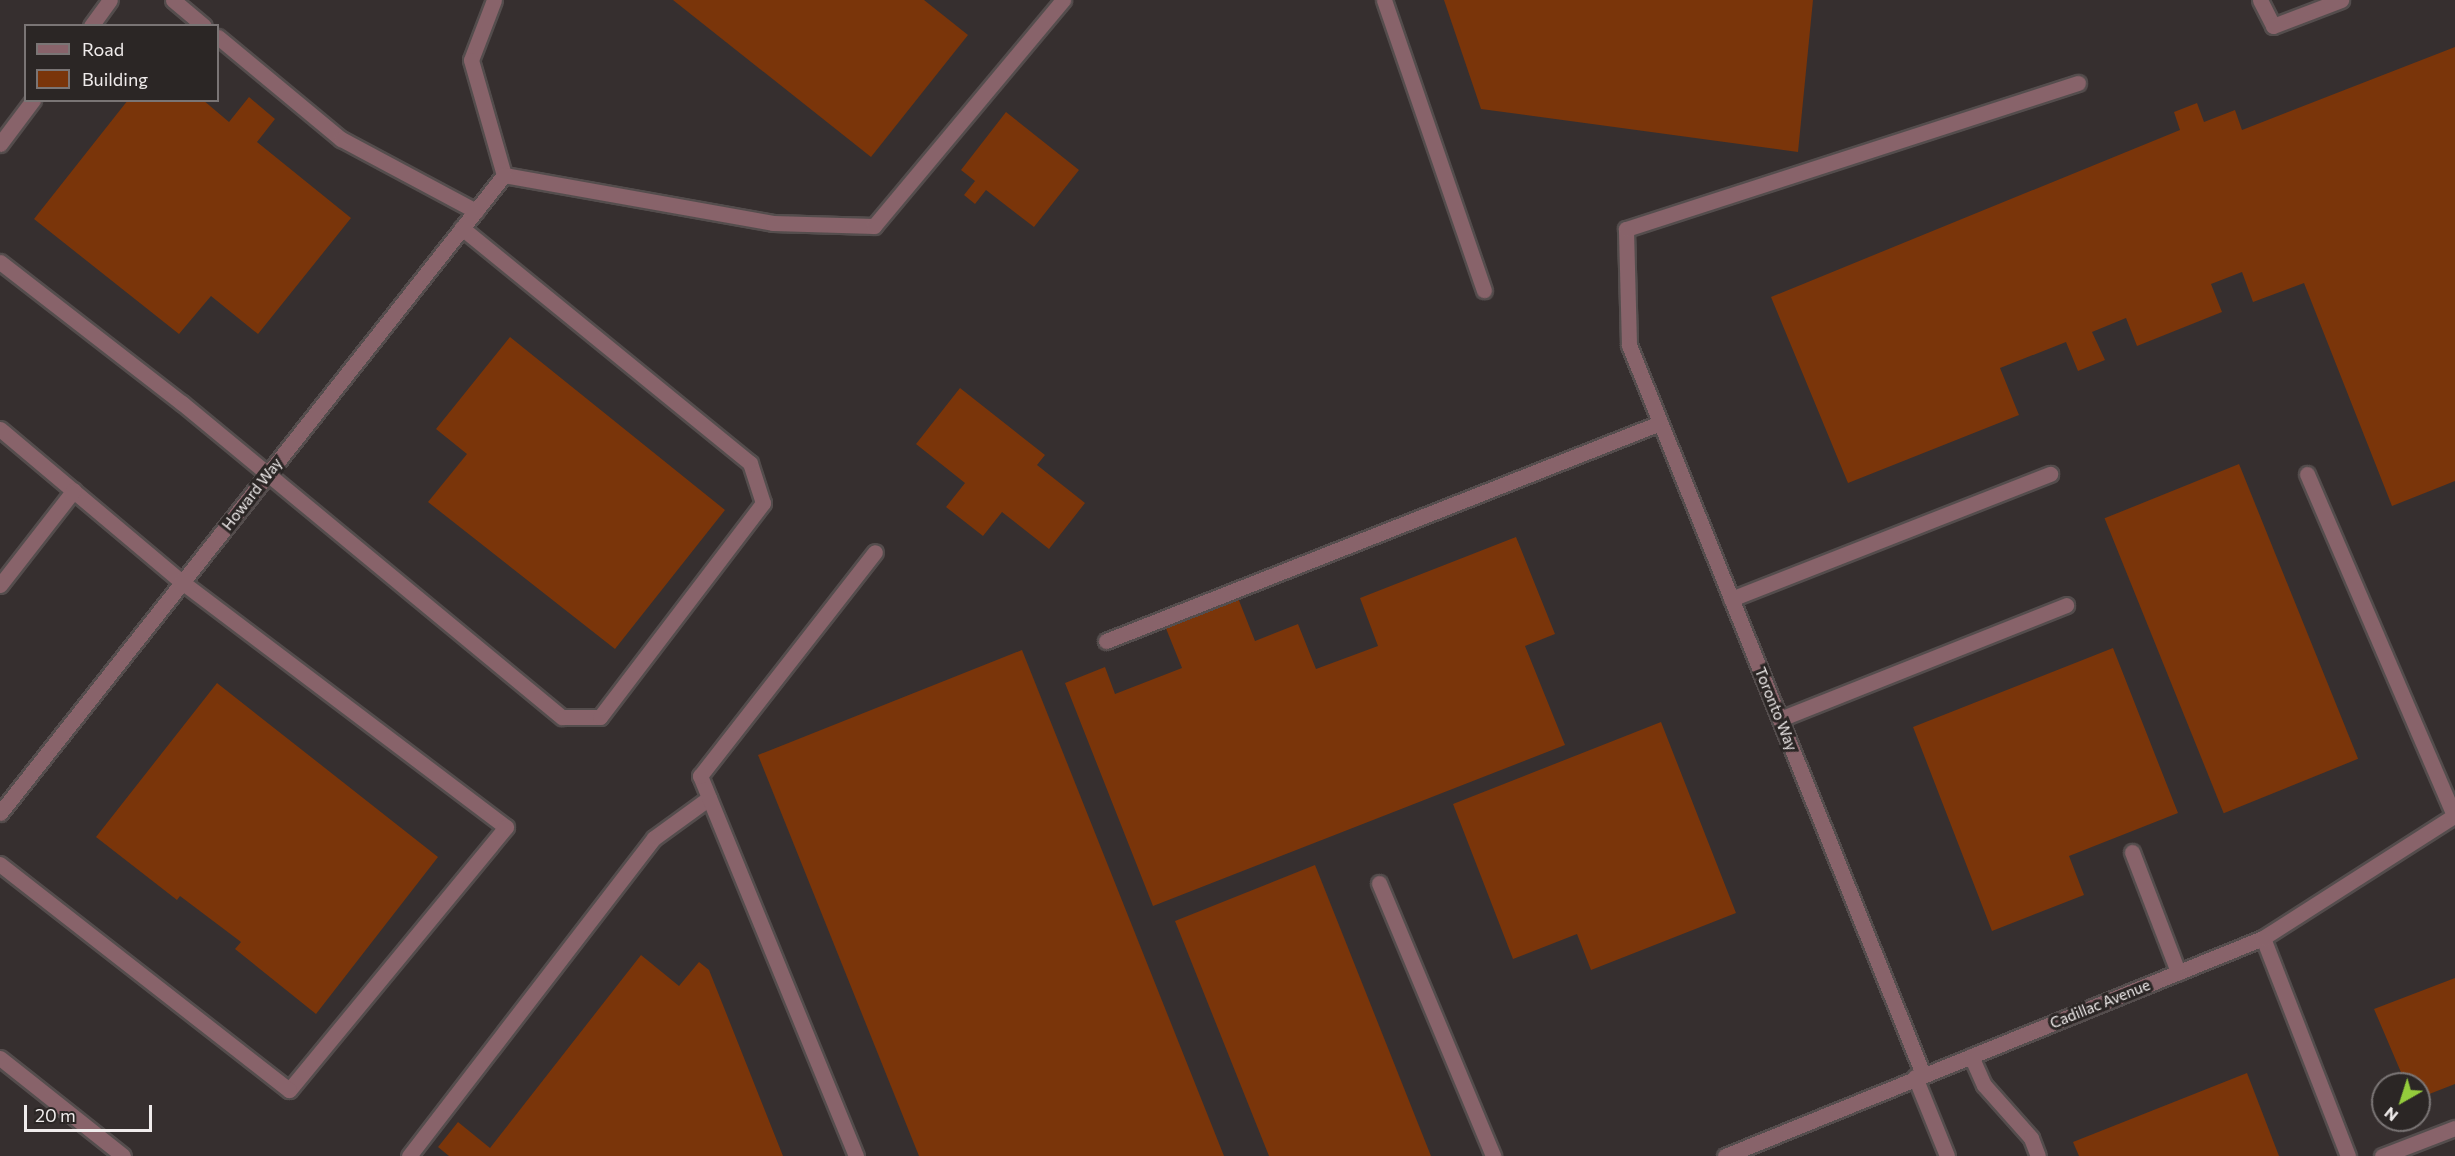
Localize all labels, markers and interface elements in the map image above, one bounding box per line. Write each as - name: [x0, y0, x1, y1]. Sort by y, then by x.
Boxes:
- legend: [24, 24, 219, 102]
- text: Road: [82, 38, 124, 60]
- text: Building: [82, 68, 148, 90]
- street label: Howard Way: [218, 454, 286, 534]
- street label: Toronto Way: [1751, 665, 1801, 753]
- street label: Cadillac Avenue: [2047, 976, 2153, 1032]
- north arrow: [2371, 1072, 2431, 1132]
- scale bar: [27, 1093, 154, 1131]
- text: 20 m: [35, 1104, 76, 1126]
- text: N: [2380, 1104, 2401, 1126]

